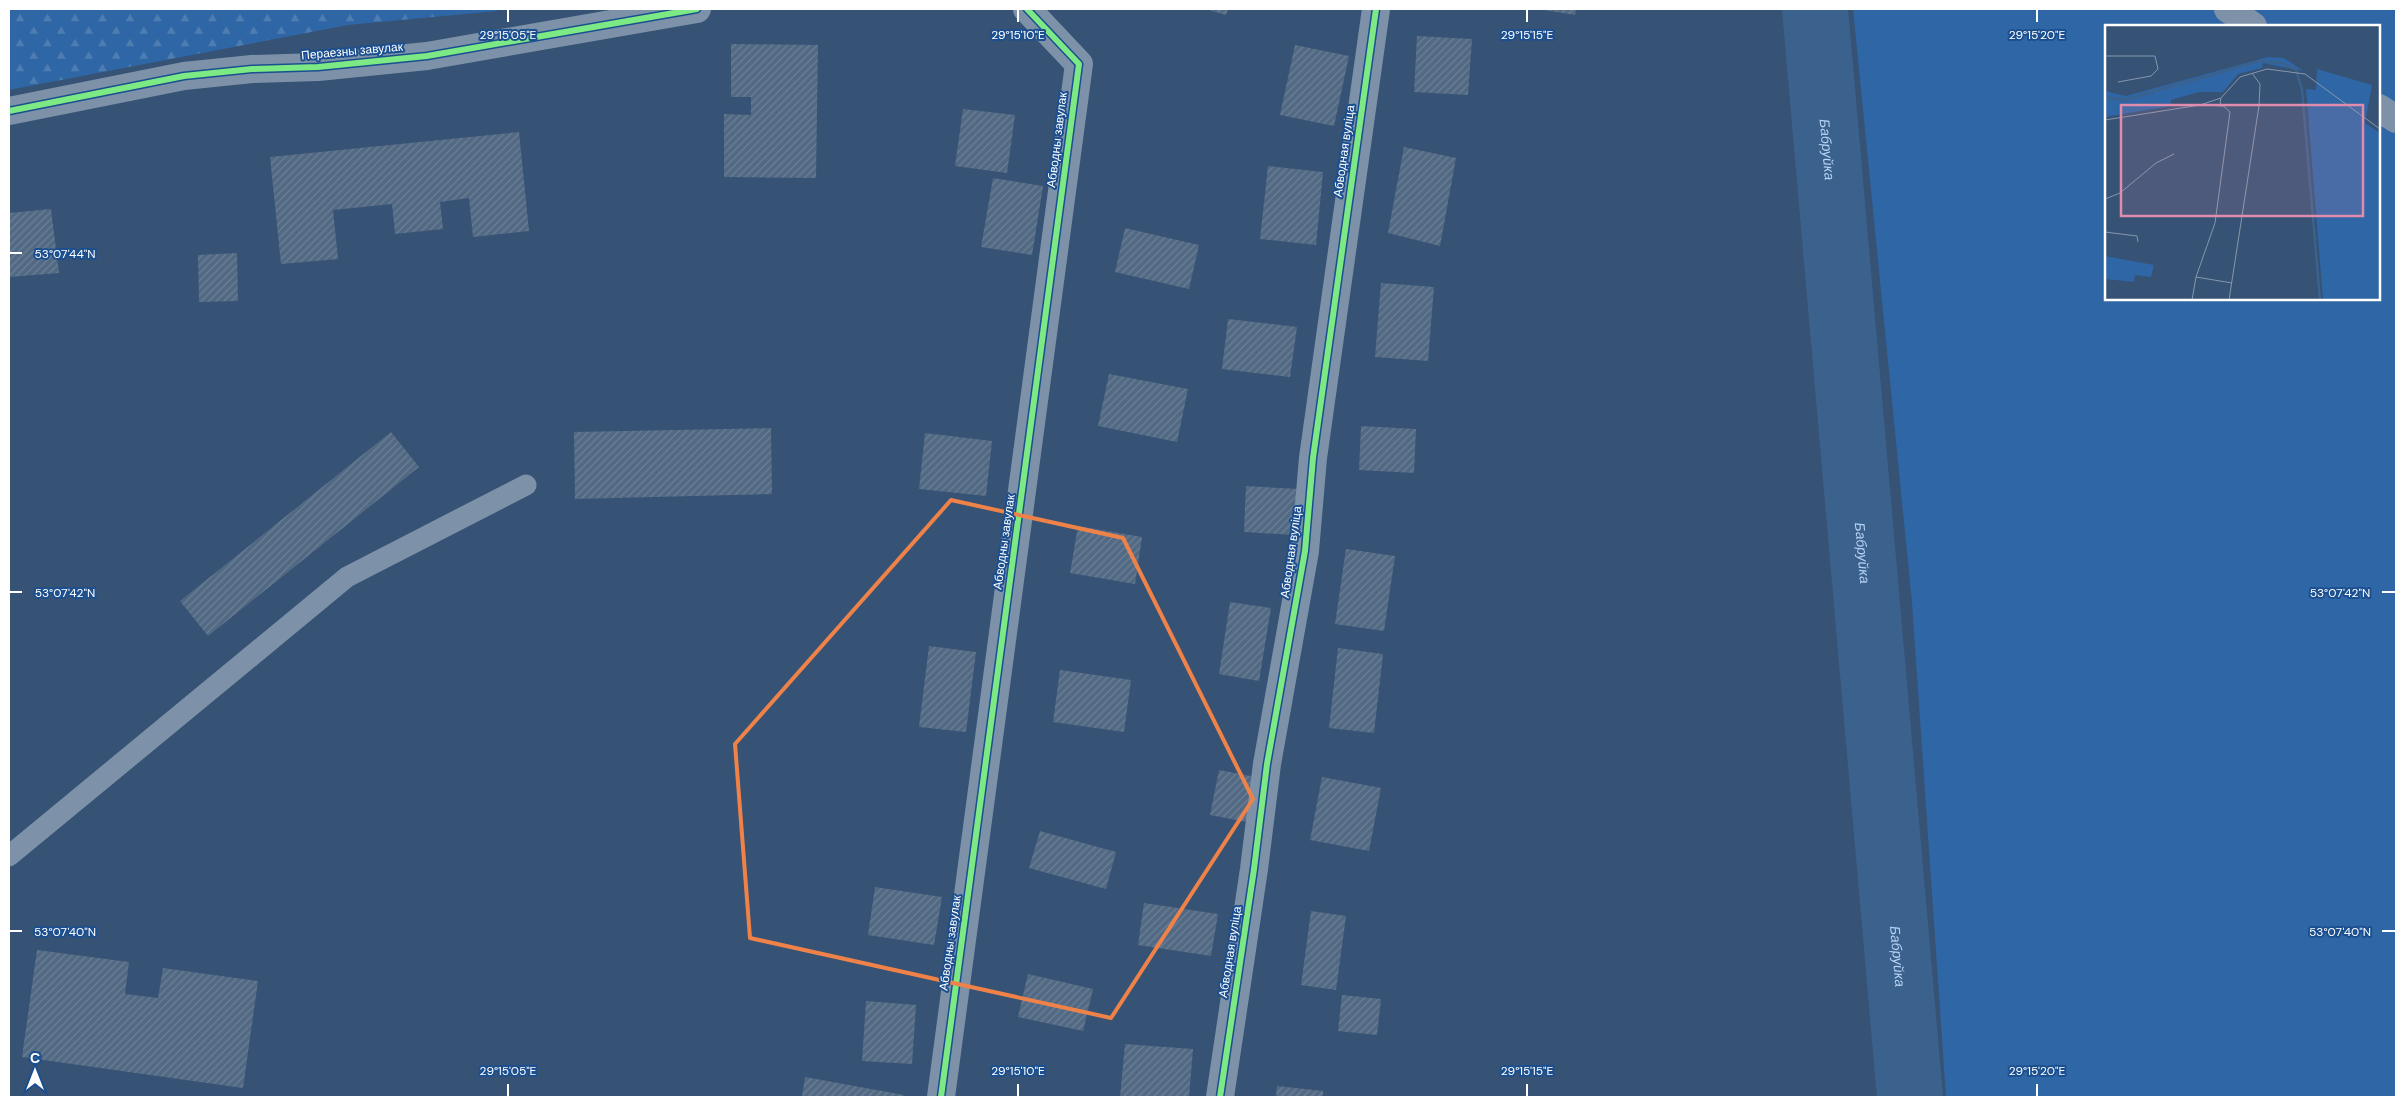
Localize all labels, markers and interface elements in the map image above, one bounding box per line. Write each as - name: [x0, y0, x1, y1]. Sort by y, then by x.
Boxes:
- inset map: [2105, 25, 2380, 300]
- text: 29°15'05"E: [480, 27, 537, 43]
- text: 29°15'10"E: [991, 27, 1045, 43]
- text: 29°15'15"E: [1501, 27, 1553, 43]
- text: 29°15'20"E: [2009, 27, 2065, 43]
- street label: Пераезны завулак: [301, 39, 404, 63]
- street label: Абводны завулак: [1043, 91, 1071, 189]
- street label: Абводная вуліца: [1330, 104, 1358, 198]
- water label: Бабруйка: [1816, 118, 1839, 181]
- text: 53°07'44"N: [35, 246, 95, 262]
- street label: Абводны завулак: [989, 493, 1019, 591]
- street label: Абводная вуліца: [1277, 505, 1305, 599]
- water label: Бабруйка: [1851, 522, 1874, 584]
- text: 53°07'42"N: [35, 585, 95, 601]
- text: 53°07'42"N: [2310, 585, 2370, 601]
- street label: Абводны завулак: [935, 894, 965, 992]
- street label: Абводная вуліца: [1215, 905, 1245, 999]
- text: 53°07'40"N: [34, 924, 96, 940]
- text: 53°07'40"N: [2309, 924, 2371, 940]
- water label: Бабруйка: [1886, 925, 1909, 988]
- north arrow: [10, 1046, 60, 1096]
- text: С: [30, 1049, 40, 1067]
- text: 29°15'05"E: [480, 1063, 537, 1079]
- text: 29°15'10"E: [991, 1063, 1045, 1079]
- text: 29°15'15"E: [1501, 1063, 1553, 1079]
- text: 29°15'20"E: [2009, 1063, 2065, 1079]

